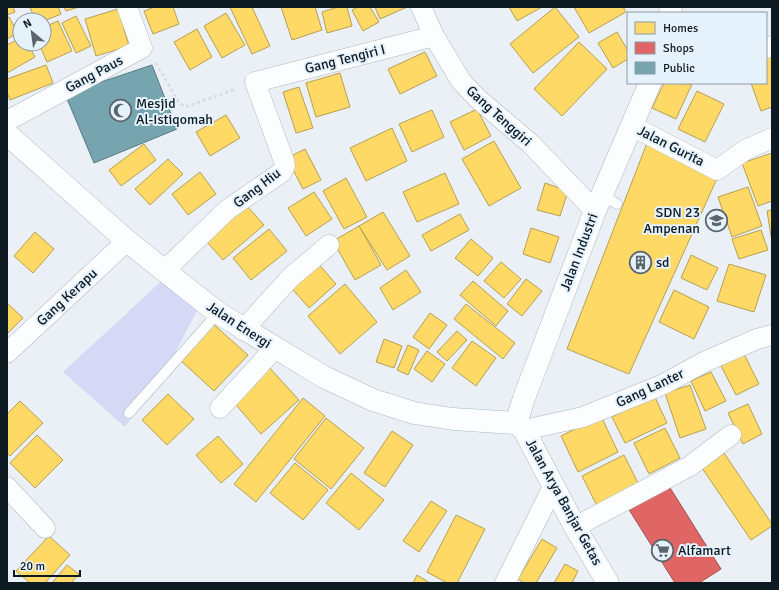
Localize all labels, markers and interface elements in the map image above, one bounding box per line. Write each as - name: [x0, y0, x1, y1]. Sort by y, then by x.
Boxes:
- north arrow: [12, 12, 52, 52]
- legend: [627, 12, 767, 84]
- text: N: [21, 16, 34, 31]
- text: Homes: [663, 21, 698, 36]
- street label: Gang Tengiri I: [303, 41, 387, 77]
- text: Shops: [663, 41, 694, 56]
- street label: Gang Paus: [62, 52, 126, 96]
- text: Public: [663, 61, 695, 76]
- street label: Gang Tenggiri: [463, 82, 535, 150]
- place label: Mesjid Al-Istiqomah: [136, 95, 213, 128]
- mosque icon: Mesjid Al-Istiqomah: [108, 98, 134, 124]
- street label: Jalan Gurita: [635, 122, 707, 170]
- street label: Gang Hiu: [230, 165, 284, 211]
- place label: SDN 23 Ampenan: [643, 204, 700, 237]
- school or university icon: SDN 23 Ampenan: [703, 207, 729, 233]
- street label: Jalan Industri: [556, 211, 602, 293]
- building icon: sd: [627, 249, 653, 275]
- place label: sd: [656, 254, 670, 271]
- street label: Gang Kerapu: [33, 265, 101, 329]
- street label: Jalan Energi: [203, 298, 275, 352]
- street label: Gang Lanter: [613, 365, 687, 411]
- street label: Jalan Arya Banjar Getas: [522, 436, 606, 568]
- supermarket icon: Alfamart: [650, 537, 676, 563]
- place label: Alfamart: [678, 542, 731, 559]
- scale bar: [14, 552, 80, 578]
- text: 20 m: [20, 559, 45, 574]

